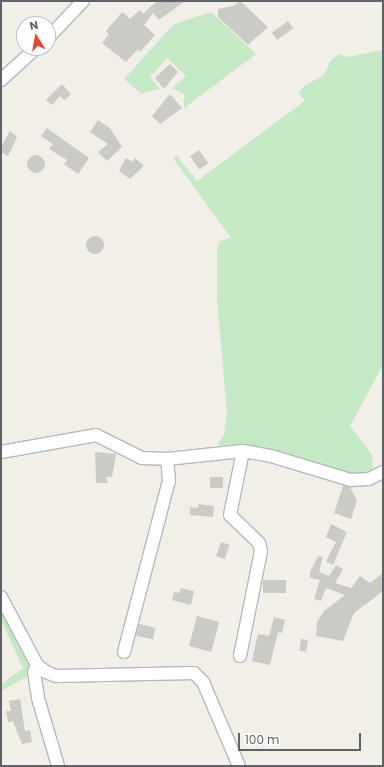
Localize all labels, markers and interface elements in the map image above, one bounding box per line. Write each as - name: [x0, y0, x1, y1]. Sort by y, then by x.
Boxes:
- north arrow: [16, 16, 56, 56]
- text: N: [28, 17, 39, 34]
- scale bar: [240, 725, 363, 751]
- text: 100 m: [245, 731, 279, 748]

